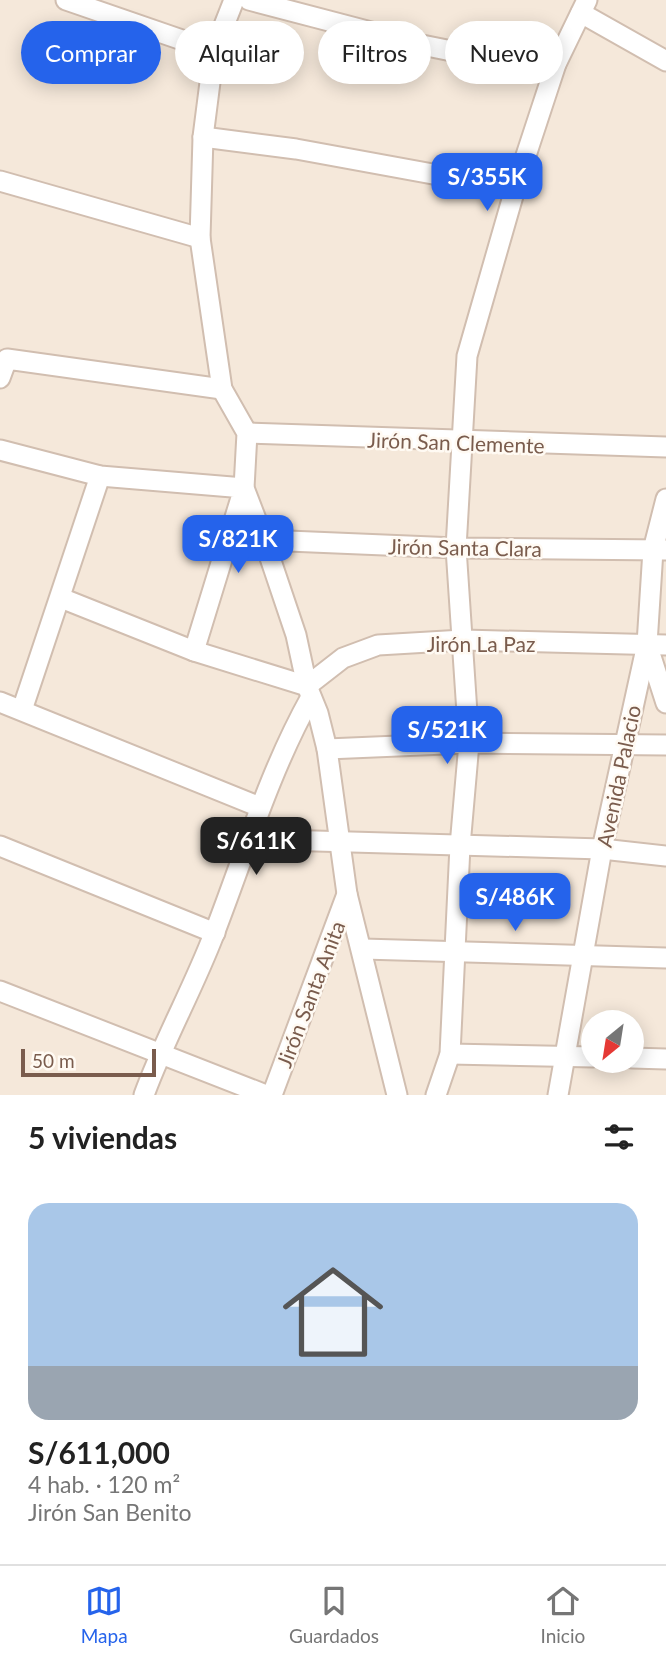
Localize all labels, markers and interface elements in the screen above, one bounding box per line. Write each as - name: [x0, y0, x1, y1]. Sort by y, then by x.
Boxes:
- chip: Comprar: [21, 21, 161, 84]
- chip: Alquilar: [175, 21, 304, 84]
- chip: Filtros: [318, 21, 431, 84]
- chip: Nuevo: [445, 21, 563, 84]
- pin: S/355K: [430, 154, 544, 213]
- text: S/355K: [447, 162, 527, 190]
- street label: Jirón San Clemente: [367, 426, 545, 458]
- pin: S/821K: [181, 516, 295, 575]
- text: S/821K: [198, 524, 278, 552]
- street label: Jirón Santa Clara: [388, 533, 542, 561]
- street label: Jirón La Paz: [427, 631, 535, 656]
- street label: Avenida Palacio: [591, 703, 645, 849]
- pin: S/521K: [390, 706, 504, 766]
- text: S/521K: [407, 715, 487, 743]
- pin: S/611K: [199, 818, 313, 877]
- text: S/611K: [216, 826, 296, 854]
- pin: S/486K: [458, 874, 572, 933]
- text: S/486K: [475, 882, 555, 910]
- street label: Jirón Santa Anita: [271, 917, 349, 1071]
- north arrow: [581, 1010, 644, 1073]
- map controls: [581, 1010, 644, 1073]
- scale bar: [21, 1046, 156, 1078]
- text: 50 m: [32, 1049, 75, 1072]
- icon: filters: [600, 1118, 638, 1156]
- text: 5 viviendas: [28, 1119, 177, 1155]
- icon: home: [270, 1249, 396, 1375]
- text: S/611,000: [28, 1434, 170, 1470]
- text: 4 hab. · 120 m²: [28, 1470, 180, 1498]
- text: Jirón San Benito: [28, 1498, 192, 1526]
- tab: Mapa: [81, 1582, 128, 1647]
- tab: Guardados: [289, 1582, 379, 1647]
- tab: Inicio: [541, 1582, 585, 1647]

